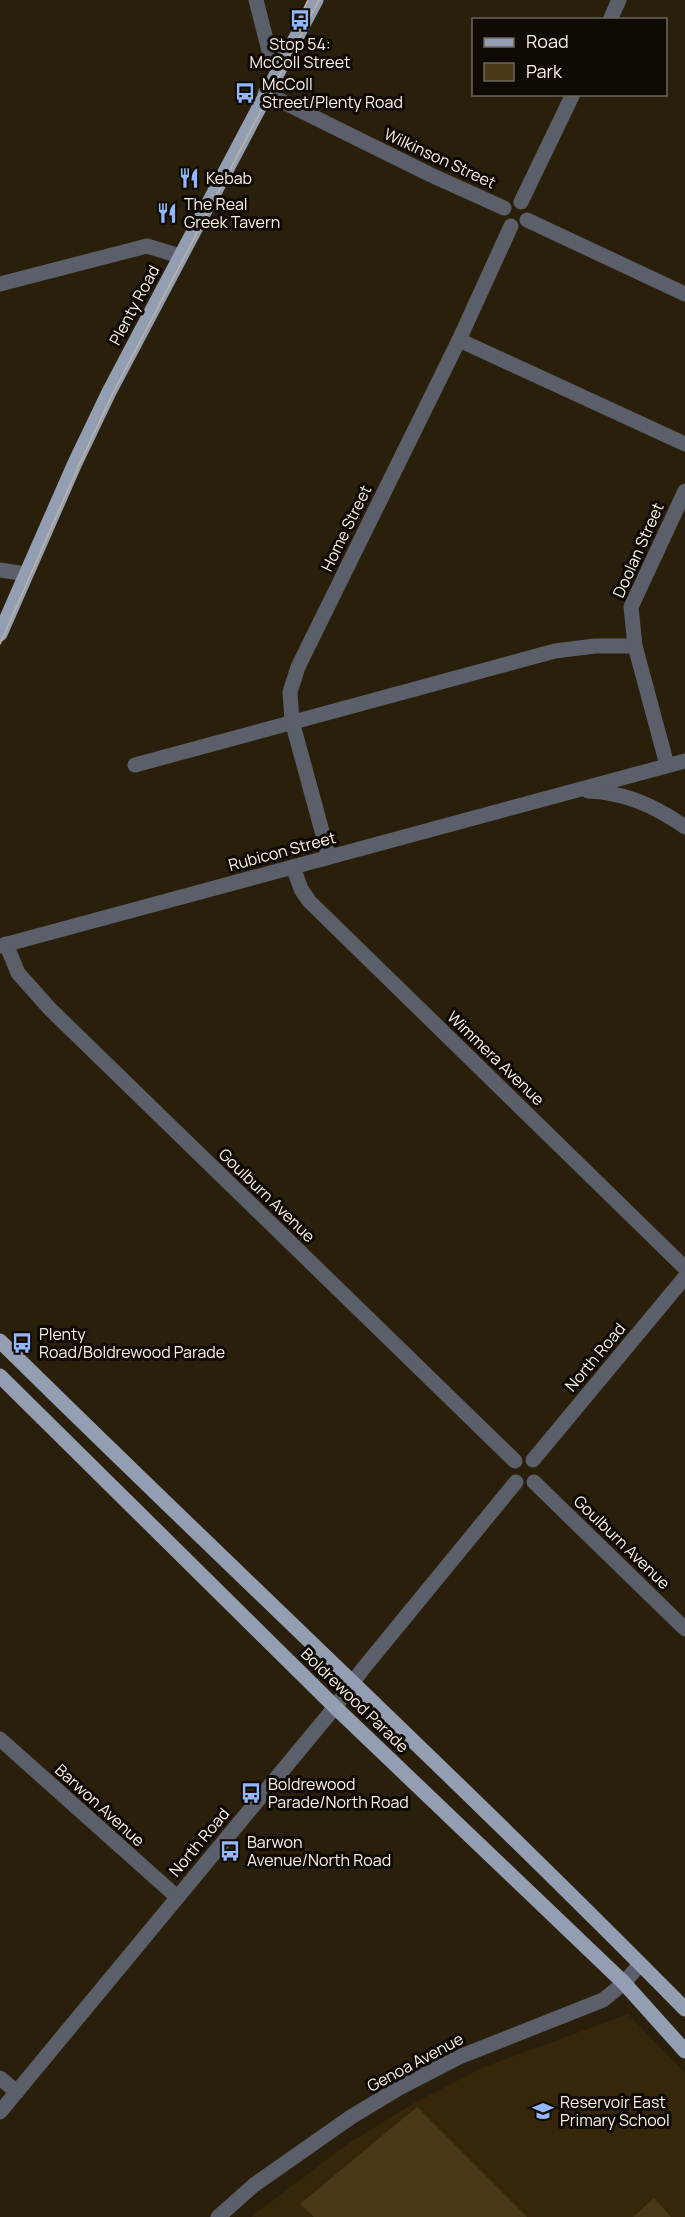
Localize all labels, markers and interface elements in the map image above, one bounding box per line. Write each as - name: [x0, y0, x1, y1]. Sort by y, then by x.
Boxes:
- bus stop icon: Stop 54: McColl Street: [288, 8, 312, 32]
- legend: [472, 18, 667, 96]
- text: Road: [526, 29, 569, 53]
- place label: Stop 54: McColl Street: [250, 33, 350, 73]
- text: Park: [526, 59, 563, 83]
- place label: McColl Street/Plenty Road: [262, 73, 403, 113]
- bus stop icon: McColl Street/Plenty Road: [233, 81, 257, 105]
- street label: Wilkinson Street: [381, 122, 499, 194]
- restaurant icon: Kebab: [177, 166, 201, 190]
- place label: Kebab: [206, 167, 252, 189]
- place label: The Real Greek Tavern: [184, 193, 280, 233]
- restaurant icon: The Real Greek Tavern: [155, 201, 179, 225]
- street label: Plenty Road: [104, 261, 164, 349]
- street label: Home Street: [316, 481, 376, 575]
- street label: Doolan Street: [607, 499, 669, 601]
- street label: Rubicon Street: [226, 826, 338, 876]
- street label: Wimmera Avenue: [443, 1006, 549, 1110]
- street label: Goulburn Avenue: [214, 1143, 320, 1247]
- street label: North Road: [560, 1318, 630, 1396]
- place label: Plenty Road/Boldrewood Parade: [39, 1323, 225, 1363]
- bus stop icon: Plenty Road/Boldrewood Parade: [10, 1331, 34, 1355]
- street label: Goulburn Avenue: [569, 1490, 675, 1594]
- street label: Boldrewood Parade: [296, 1643, 414, 1757]
- street label: Barwon Avenue: [51, 1759, 149, 1851]
- place label: Boldrewood Parade/North Road: [268, 1773, 409, 1813]
- bus stop icon: Boldrewood Parade/North Road: [239, 1781, 263, 1805]
- street label: North Road: [164, 1803, 234, 1881]
- place label: Barwon Avenue/North Road: [247, 1831, 391, 1871]
- bus stop icon: Barwon Avenue/North Road: [218, 1839, 242, 1863]
- street label: Genoa Avenue: [363, 2027, 467, 2097]
- place label: Reservoir East Primary School: [560, 2091, 670, 2131]
- school or university icon: Reservoir East Primary School: [531, 2099, 555, 2123]

